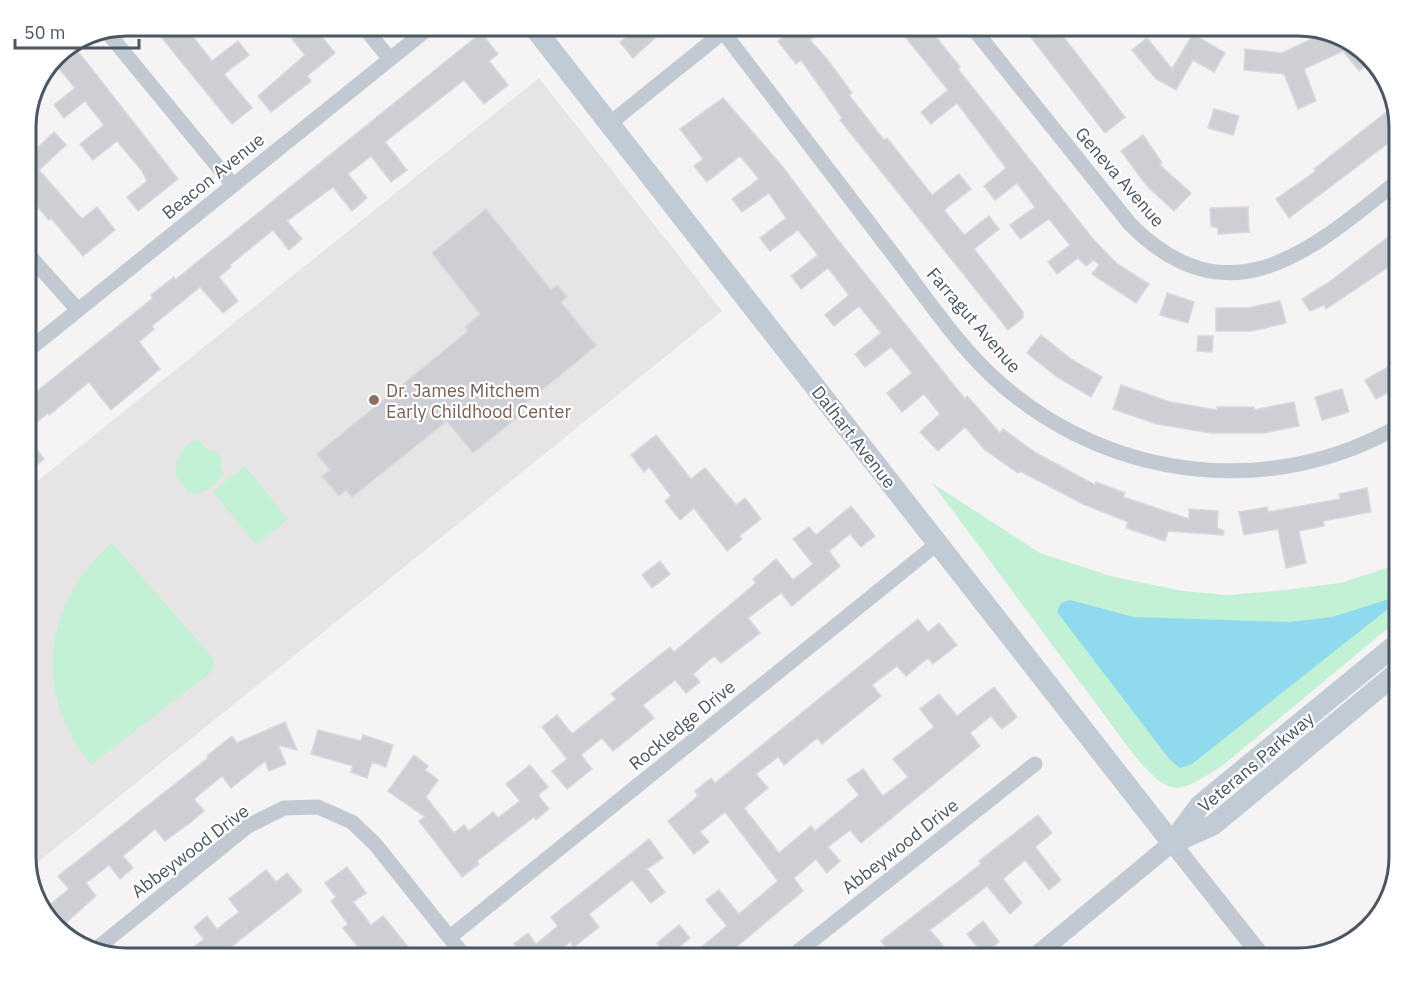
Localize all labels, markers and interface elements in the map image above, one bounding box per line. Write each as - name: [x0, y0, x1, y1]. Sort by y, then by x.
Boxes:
- scale bar: [15, 12, 140, 50]
- text: 50 m: [24, 21, 66, 44]
- street label: Geneva Avenue: [1070, 122, 1170, 232]
- street label: Beacon Avenue: [157, 128, 269, 224]
- street label: Farragut Avenue: [922, 263, 1026, 377]
- place label: Dr. James Mitchem Early Childhood Center: [386, 379, 571, 423]
- street label: Dalhart Avenue: [807, 381, 901, 493]
- marker: Dr. James Mitchem Early Childhood Center: [367, 393, 381, 407]
- street label: Rockledge Drive: [624, 675, 740, 775]
- street label: Veterans Parkway: [1193, 707, 1319, 817]
- street label: Abbeywood Drive: [837, 793, 963, 899]
- street label: Abbeywood Drive: [127, 799, 254, 903]

